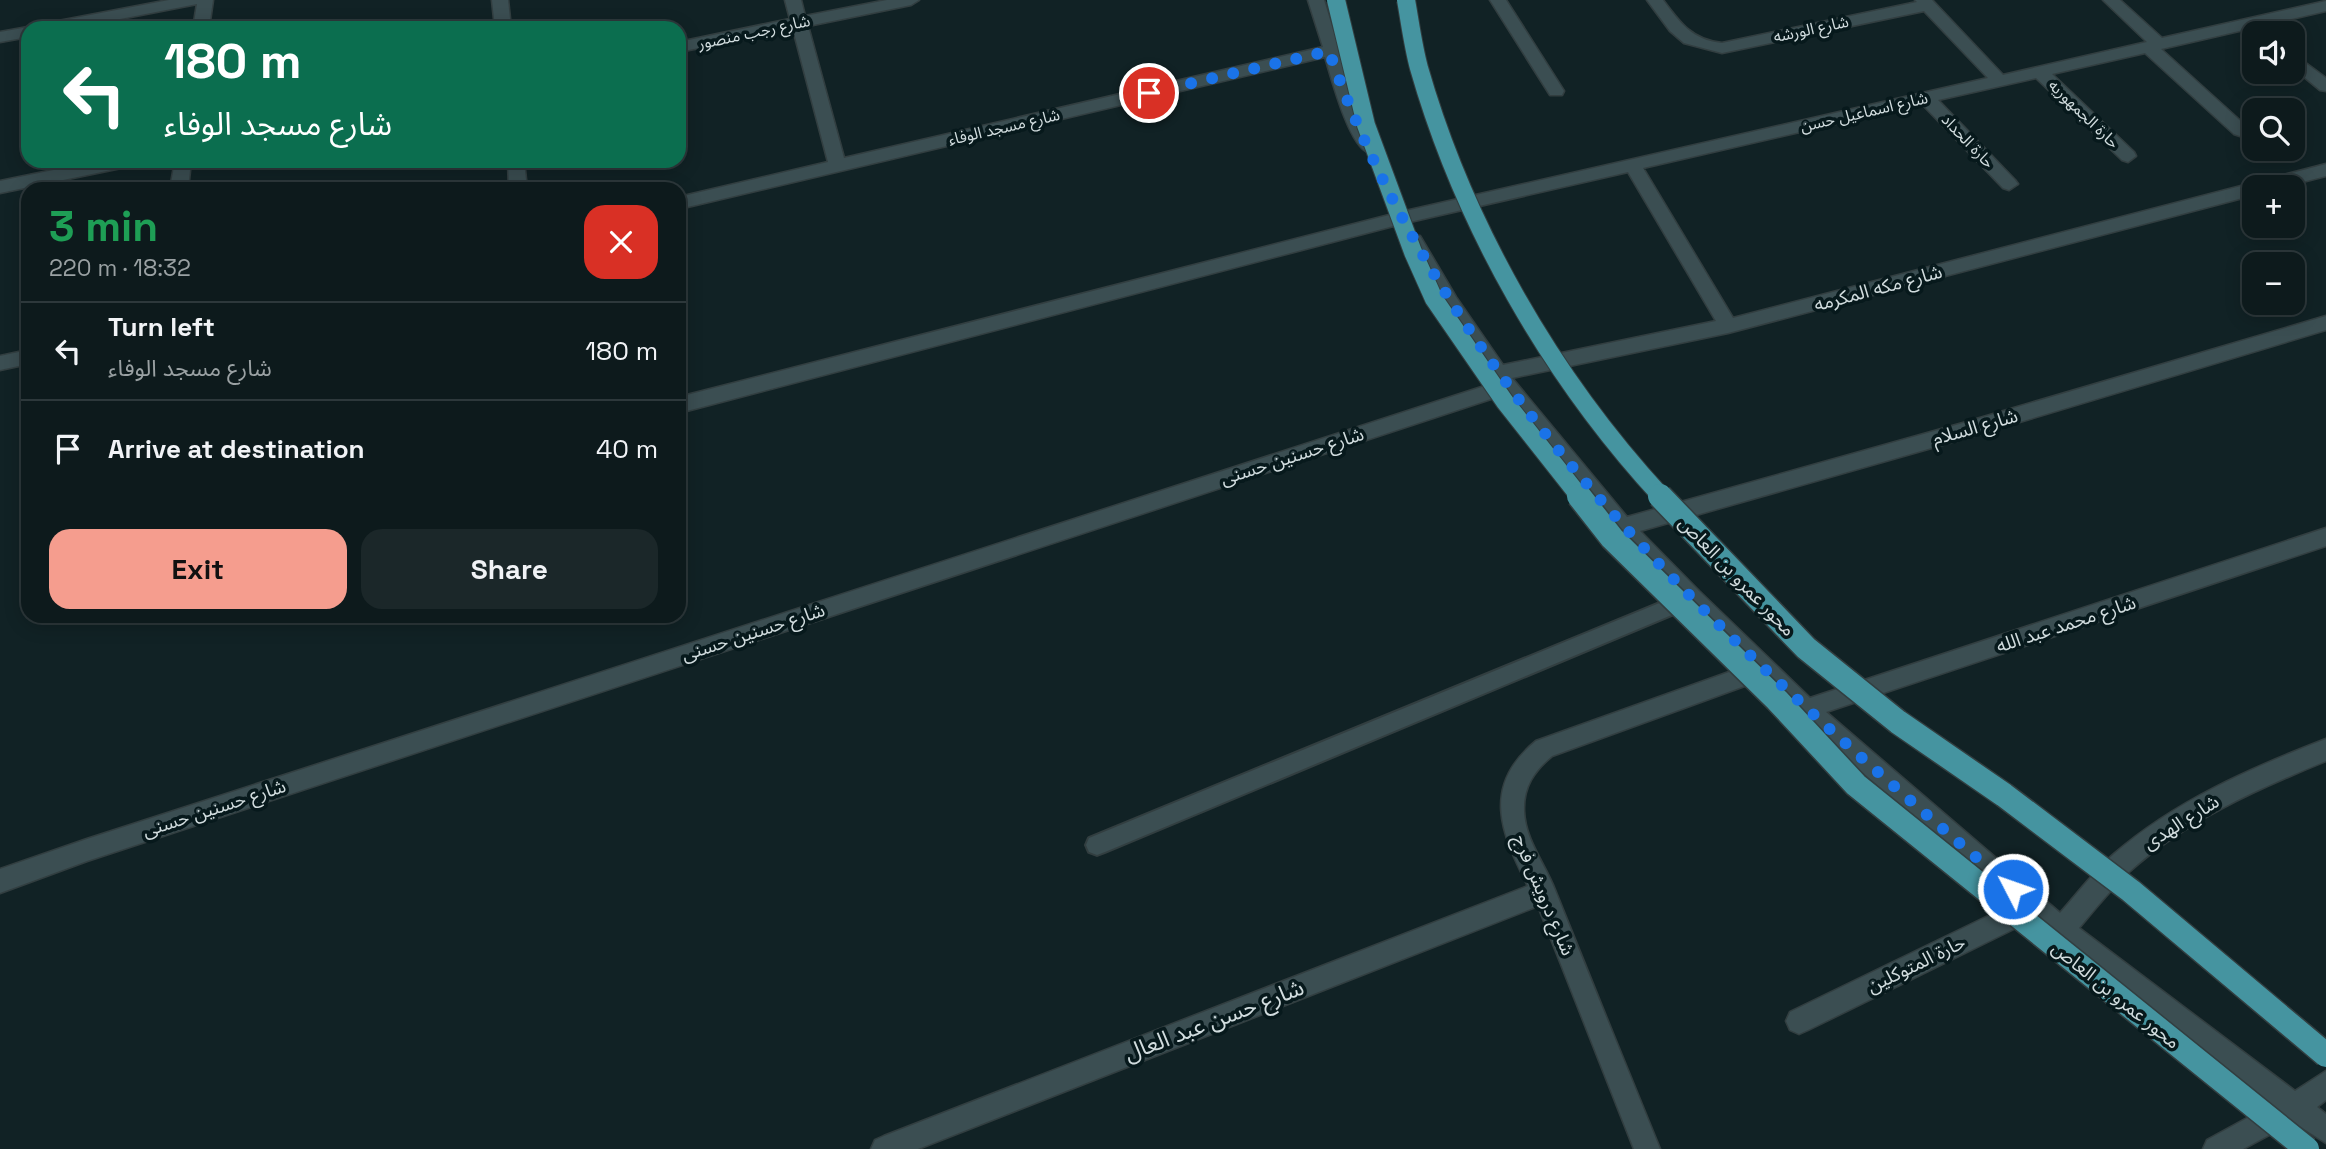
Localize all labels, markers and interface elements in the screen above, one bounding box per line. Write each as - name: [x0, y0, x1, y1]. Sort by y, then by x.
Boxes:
- street label: شارع رجب منصور: [695, 10, 812, 56]
- street label: شارع الورشه: [1771, 11, 1851, 49]
- map controls: [2242, 21, 2305, 315]
- button: sound: [2242, 21, 2305, 84]
- text: 180 m: [164, 30, 302, 92]
- icon: left: [49, 49, 140, 140]
- pin: [1119, 63, 1179, 123]
- icon: arrive: [1130, 74, 1168, 112]
- street label: حارة الجمهوريه: [2044, 75, 2124, 153]
- street label: شارع اسماعيل حسن: [1798, 87, 1930, 139]
- button: search: [2242, 98, 2305, 161]
- text: شارع مسجد الوفاء: [164, 104, 392, 144]
- street label: شارع مسجد الوفاء: [946, 104, 1062, 152]
- street label: حارة الحداد: [1937, 109, 1999, 173]
- button: +: [2242, 175, 2305, 238]
- text: 3 min: [49, 200, 158, 253]
- button: close: [584, 205, 658, 279]
- button: −: [2242, 252, 2305, 315]
- text: 220 m · 18:32: [49, 253, 191, 283]
- street label: شارع مكه المكرمه: [1811, 259, 1945, 318]
- text: Turn left: [108, 310, 215, 344]
- icon: left: [49, 332, 87, 370]
- text: 180 m: [585, 334, 658, 368]
- text: شارع مسجد الوفاء: [108, 353, 272, 383]
- street label: شارع السلام: [1929, 403, 2021, 453]
- street label: شارع حسنين حسنى: [1217, 421, 1367, 492]
- icon: arrive: [49, 430, 87, 468]
- text: Arrive at destination: [108, 432, 365, 466]
- text: 40 m: [596, 432, 658, 466]
- street label: محور عمرو بن العاص: [1673, 511, 1801, 641]
- button: Exit: [49, 529, 347, 609]
- button: Share: [361, 529, 658, 609]
- street label: شارع محمد عبد الله: [1993, 590, 2139, 659]
- street label: شارع حسنين حسنى: [678, 597, 828, 668]
- street label: شارع حسنين حسنى: [139, 773, 289, 844]
- street label: شارع الهدى: [2138, 789, 2224, 856]
- street label: شارع درويش فرج: [1506, 831, 1581, 960]
- position arrow: [1976, 852, 2050, 926]
- street label: حارة المتوكلين: [1863, 929, 1969, 999]
- street label: محور عمرو بن العاص: [2047, 936, 2185, 1054]
- street label: شارع حسن عبد العال: [1120, 972, 1309, 1070]

